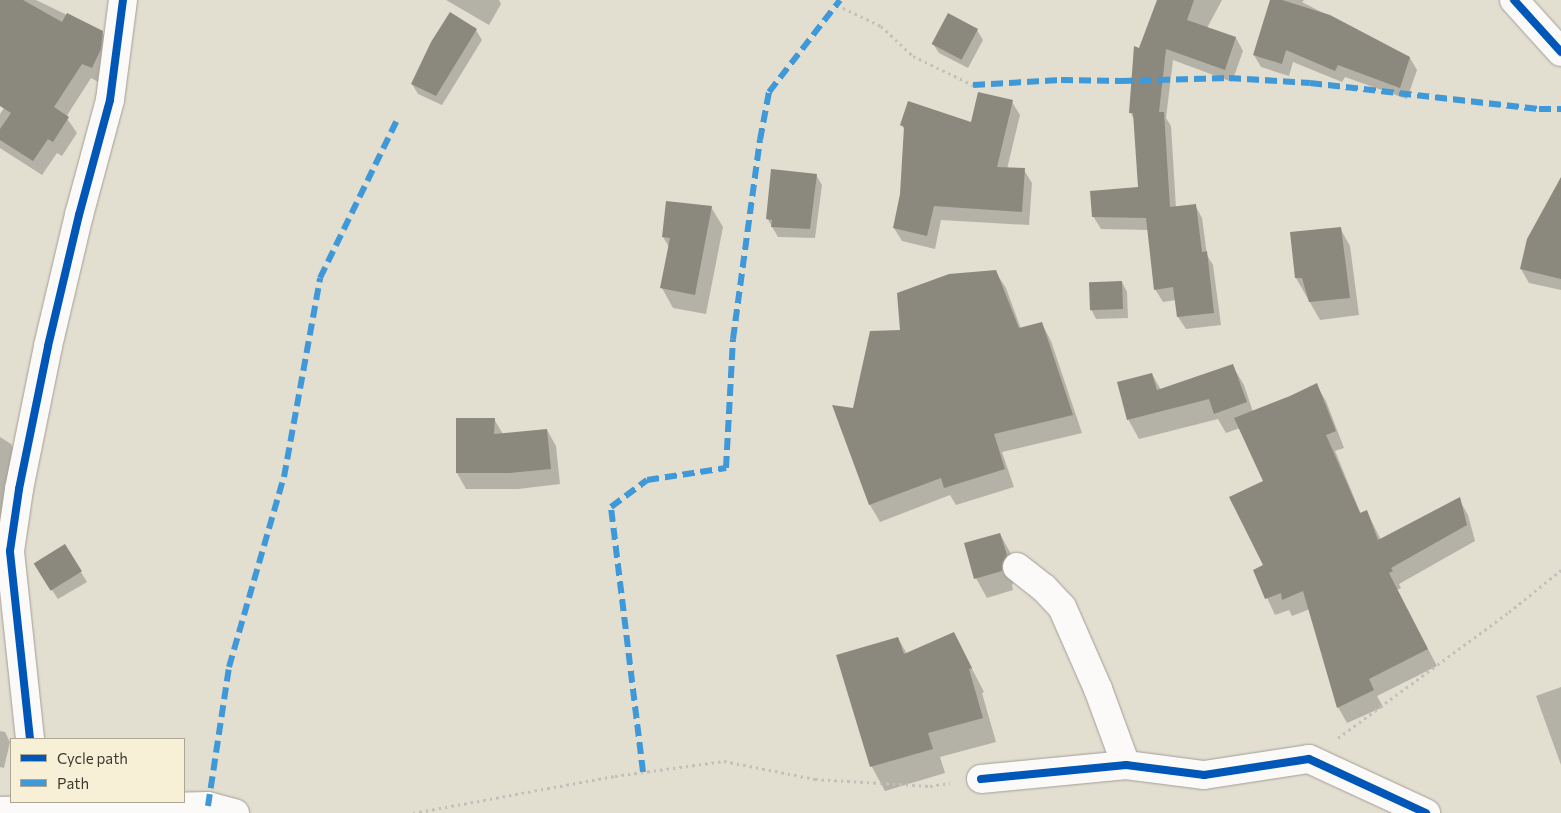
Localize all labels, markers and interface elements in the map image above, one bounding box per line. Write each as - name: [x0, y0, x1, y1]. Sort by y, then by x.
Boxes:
- legend: [10, 738, 185, 803]
- text: Cycle path: [57, 749, 128, 767]
- text: Path: [57, 774, 89, 792]

